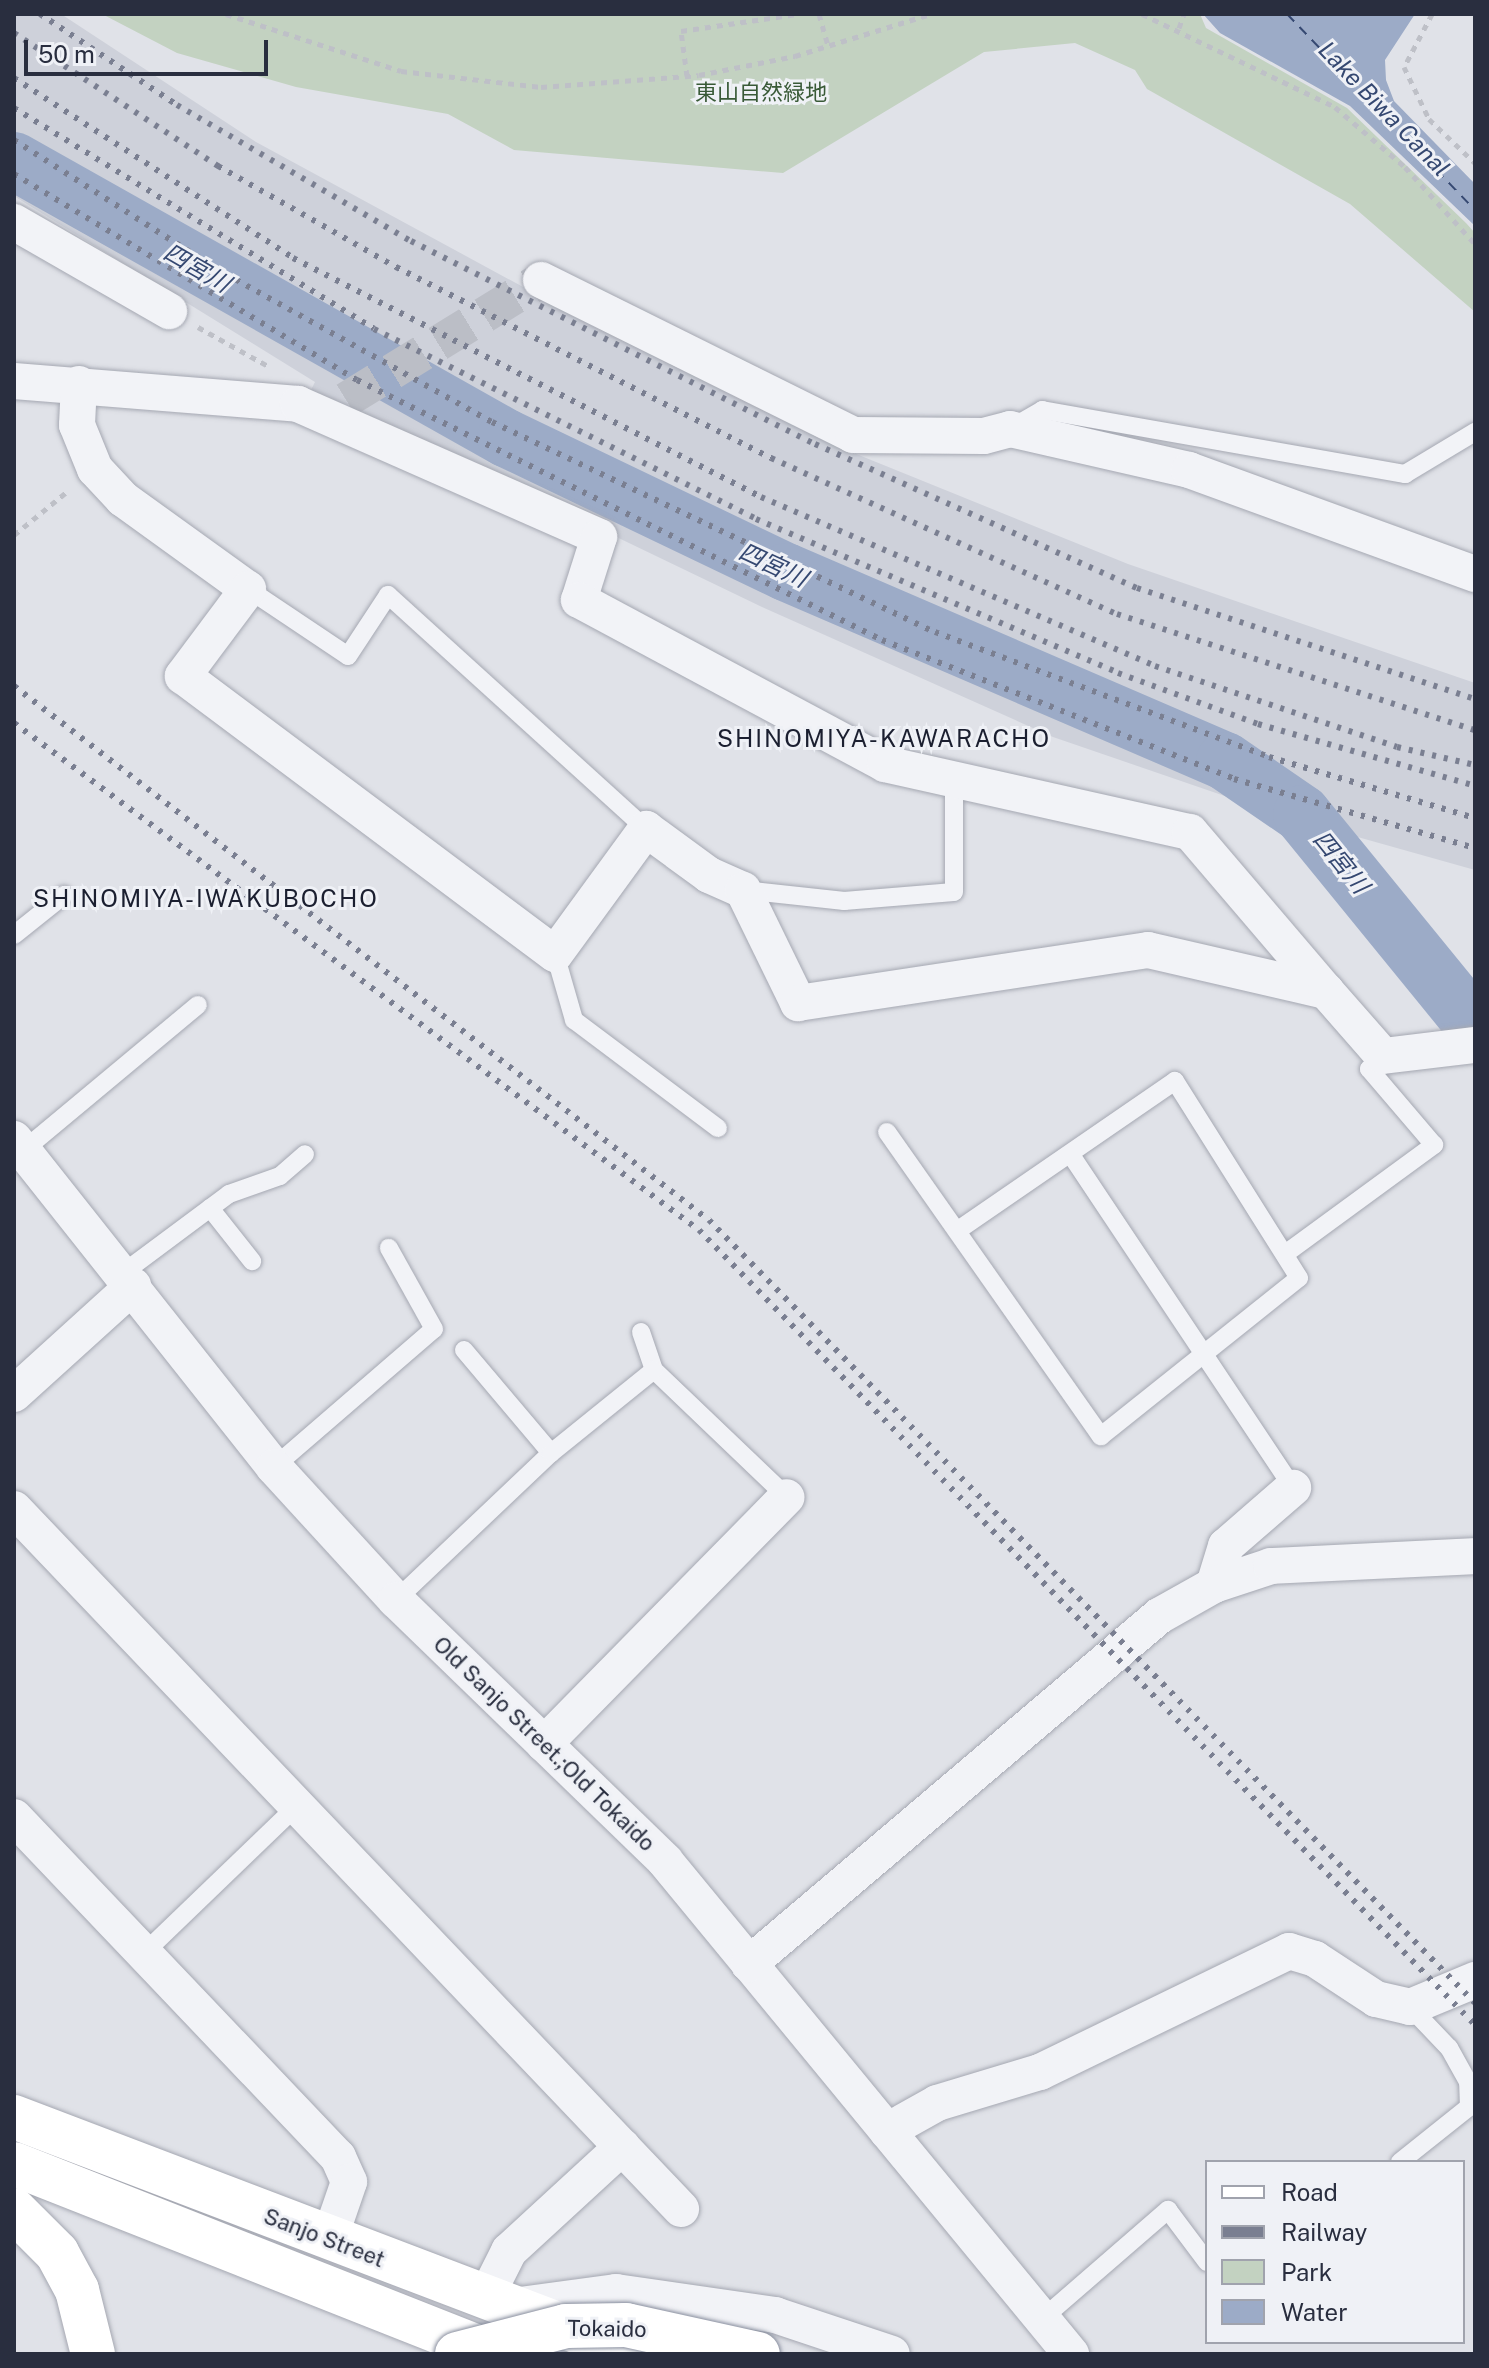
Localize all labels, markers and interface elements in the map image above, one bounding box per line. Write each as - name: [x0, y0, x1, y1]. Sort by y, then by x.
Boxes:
- scale bar: [28, 24, 272, 74]
- water label: Lake Biwa Canal: [1312, 36, 1456, 182]
- text: 50 m: [38, 40, 95, 68]
- park label: 東山自然緑地: [695, 80, 827, 106]
- water label: 四宮川: [159, 238, 235, 298]
- water label: 四宮川: [734, 537, 812, 593]
- district label: SHINOMIYA-KAWARACHO: [717, 725, 1051, 753]
- water label: 四宮川: [1307, 825, 1375, 899]
- district label: SHINOMIYA-IWAKUBOCHO: [33, 885, 379, 913]
- street label: Old Sanjo Street.;Old Tokaido: [428, 1631, 660, 1857]
- legend: [1205, 2160, 1465, 2344]
- text: Road: [1281, 2178, 1338, 2206]
- street label: Sanjo Street: [260, 2203, 388, 2273]
- text: Railway: [1281, 2218, 1367, 2246]
- text: Park: [1281, 2258, 1332, 2286]
- text: Water: [1281, 2298, 1348, 2326]
- street label: Tokaido: [567, 2315, 647, 2343]

